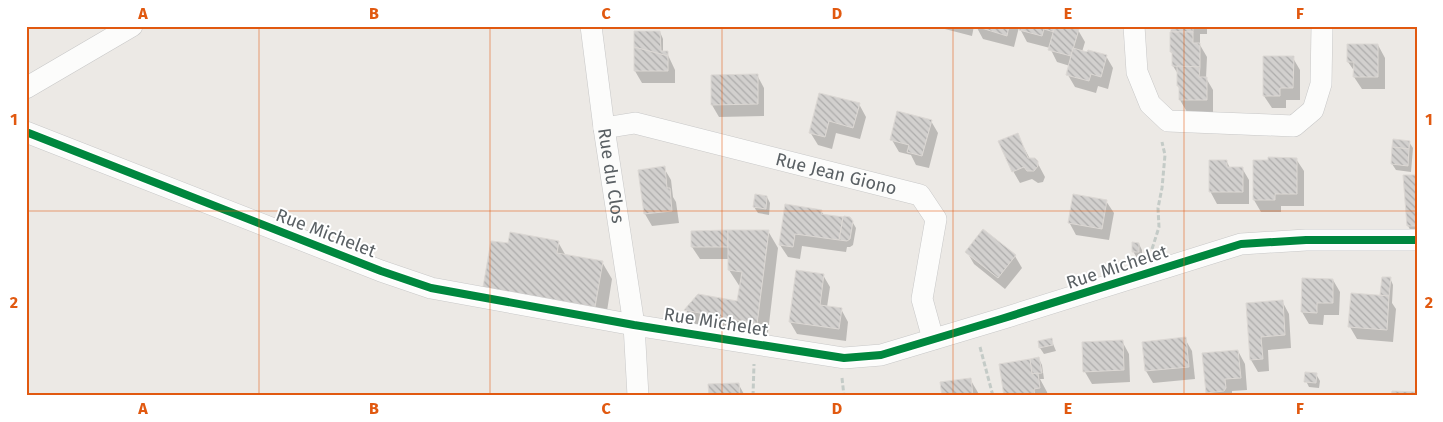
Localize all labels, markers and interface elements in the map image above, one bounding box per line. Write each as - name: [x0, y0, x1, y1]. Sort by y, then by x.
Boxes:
- text: A: [137, 4, 148, 23]
- text: B: [369, 4, 379, 23]
- text: C: [601, 4, 611, 23]
- text: D: [832, 4, 842, 23]
- text: E: [1064, 4, 1072, 23]
- text: F: [1296, 4, 1304, 23]
- text: 1: [10, 110, 18, 129]
- text: 1: [1425, 110, 1433, 129]
- street label: Rue du Clos: [593, 127, 629, 225]
- street label: Rue Jean Giono: [773, 148, 899, 200]
- street label: Rue Michelet: [273, 204, 380, 262]
- street label: Rue Michelet: [1063, 240, 1171, 294]
- text: 2: [10, 293, 18, 312]
- text: 2: [1425, 293, 1433, 312]
- street label: Rue Michelet: [662, 303, 770, 341]
- text: A: [137, 399, 148, 418]
- text: B: [369, 399, 379, 418]
- text: C: [601, 399, 611, 418]
- text: D: [832, 399, 842, 418]
- text: E: [1064, 399, 1072, 418]
- text: F: [1296, 399, 1304, 418]

